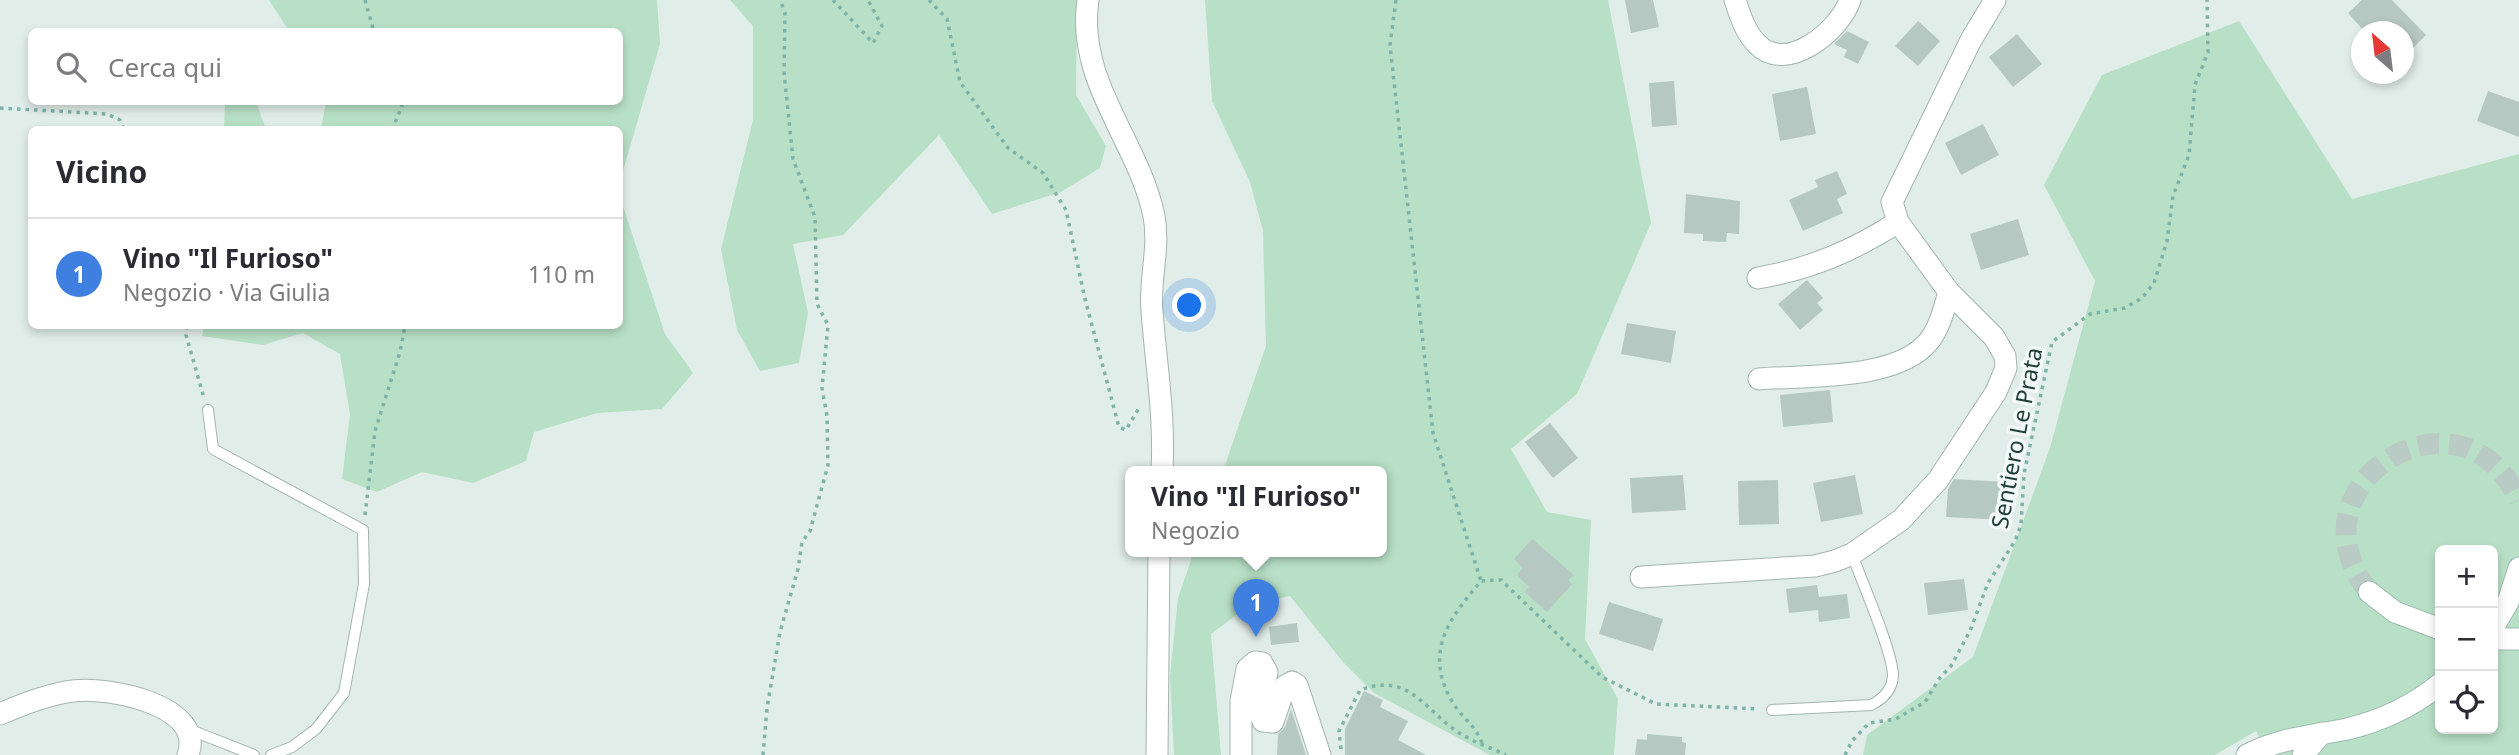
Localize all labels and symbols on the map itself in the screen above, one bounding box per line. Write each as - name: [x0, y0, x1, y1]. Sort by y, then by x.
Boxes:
- north arrow: [2351, 21, 2414, 84]
- your location: [1172, 288, 1206, 322]
- street label: Sentiero Le Prata: [1983, 344, 2049, 531]
- pin: 1: [1233, 579, 1279, 637]

